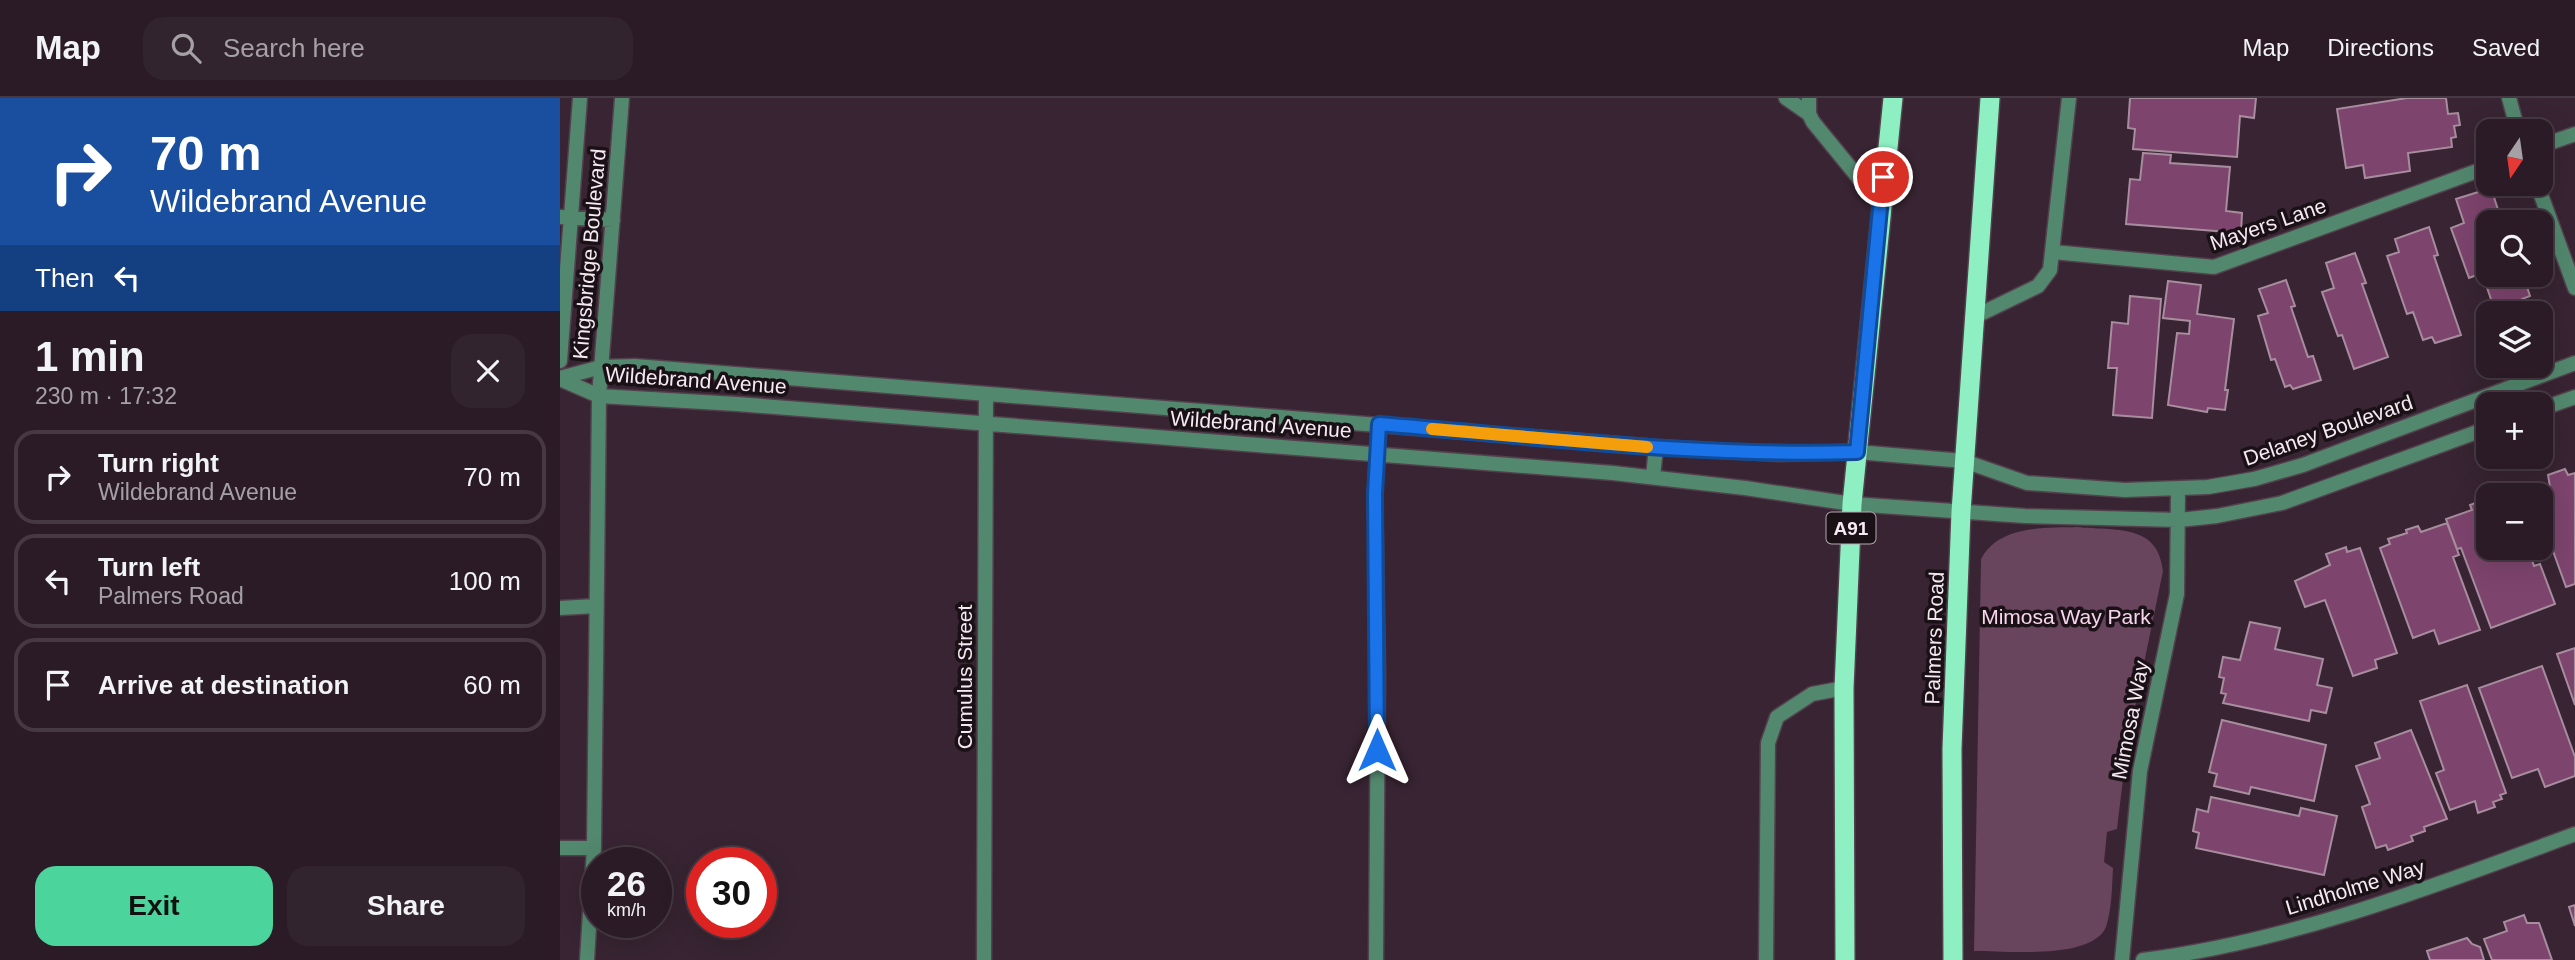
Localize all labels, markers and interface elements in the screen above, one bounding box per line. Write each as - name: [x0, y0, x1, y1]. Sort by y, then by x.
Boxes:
- search box: [143, 17, 633, 80]
- text: Map: [35, 29, 101, 66]
- icon: search: [167, 29, 205, 67]
- text: Search here: [223, 33, 365, 63]
- text: Map: [2243, 34, 2289, 61]
- text: Directions: [2327, 34, 2434, 61]
- text: Saved: [2472, 34, 2540, 61]
- north arrow: [2476, 119, 2553, 196]
- map controls: [2476, 119, 2553, 560]
- icon: right: [35, 126, 126, 217]
- text: 70 m: [150, 126, 262, 180]
- pin: [1853, 147, 1913, 207]
- street label: Kingsbridge Boulevard: [568, 148, 610, 360]
- icon: arrive: [1864, 158, 1902, 196]
- text: Wildebrand Avenue: [150, 183, 427, 219]
- street label: Mayers Lane: [2207, 193, 2329, 255]
- button: search: [2476, 210, 2553, 287]
- icon: left: [108, 259, 146, 297]
- text: Then: [35, 263, 94, 293]
- button: layers: [2476, 301, 2553, 378]
- text: 1 min: [35, 333, 145, 380]
- button: close: [451, 334, 525, 408]
- street label: Wildebrand Avenue: [605, 362, 787, 398]
- text: 230 m · 17:32: [35, 383, 177, 409]
- street label: Delaney Boulevard: [2240, 390, 2416, 470]
- button: +: [2476, 392, 2553, 469]
- street label: Wildebrand Avenue: [1170, 406, 1352, 442]
- text: Turn right: [98, 448, 219, 478]
- icon: right: [39, 458, 77, 496]
- text: 70 m: [463, 462, 521, 492]
- text: Wildebrand Avenue: [98, 479, 297, 505]
- button: −: [2476, 483, 2553, 560]
- road number: A91: [1826, 512, 1876, 544]
- text: Turn left: [98, 552, 200, 582]
- icon: left: [39, 562, 77, 600]
- text: 100 m: [449, 566, 521, 596]
- street label: Palmers Road: [1920, 571, 1948, 705]
- text: Palmers Road: [98, 583, 244, 609]
- street label: Cumulus Street: [953, 604, 976, 749]
- park label: Mimosa Way Park: [1981, 605, 2151, 628]
- street label: Mimosa Way: [2107, 658, 2153, 781]
- icon: arrive: [39, 666, 77, 704]
- text: Arrive at destination: [98, 670, 349, 700]
- text: 60 m: [463, 670, 521, 700]
- position arrow: [1340, 713, 1414, 787]
- speed limit sign: 30: [686, 847, 777, 938]
- street label: Lindholme Way: [2283, 855, 2428, 919]
- text: 26: [607, 864, 646, 903]
- button: Exit: [35, 866, 273, 946]
- button: Share: [287, 866, 525, 946]
- text: km/h: [607, 900, 646, 920]

